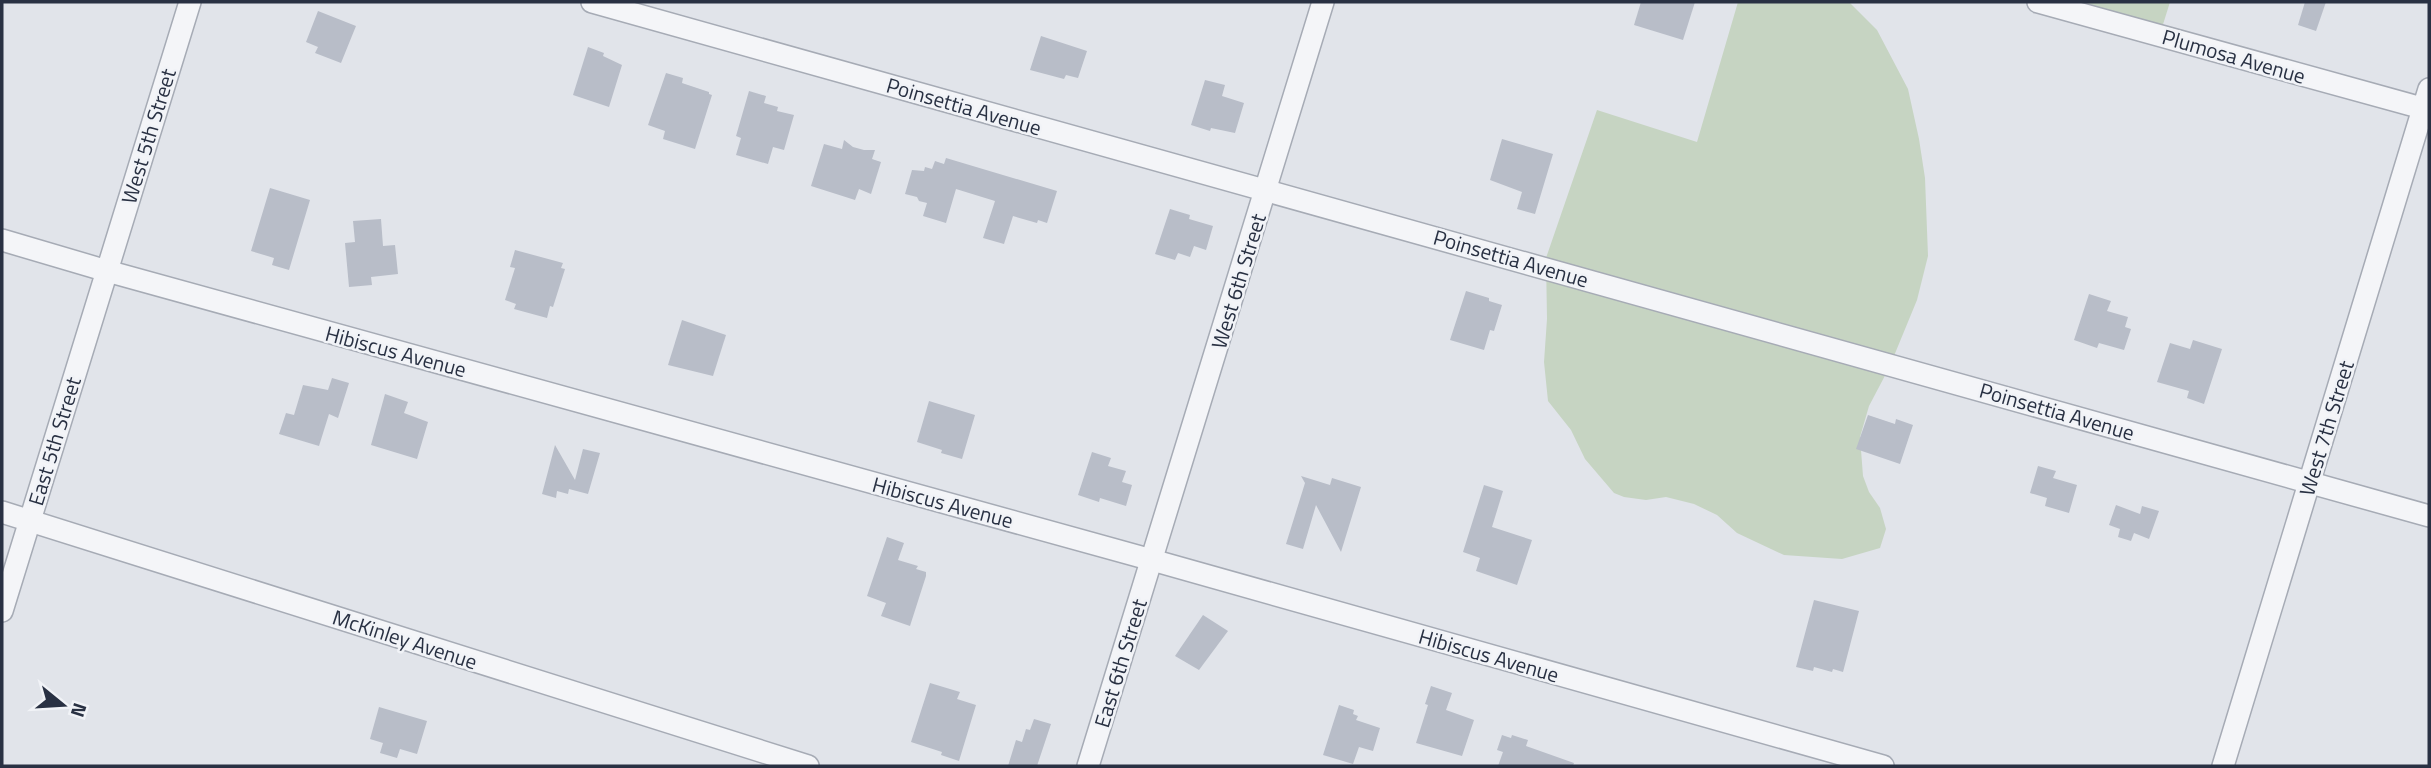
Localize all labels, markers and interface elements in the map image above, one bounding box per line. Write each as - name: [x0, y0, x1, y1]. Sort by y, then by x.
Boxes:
- street label: Plumosa Avenue: [2159, 20, 2309, 92]
- street label: West 5th Street: [112, 64, 184, 207]
- street label: Poinsettia Avenue: [883, 69, 1045, 143]
- street label: West 6th Street: [1202, 209, 1274, 352]
- street label: Poinsettia Avenue: [1430, 221, 1592, 295]
- street label: Hibiscus Avenue: [322, 317, 470, 385]
- street label: West 7th Street: [2290, 356, 2362, 499]
- street label: East 5th Street: [19, 372, 89, 509]
- street label: Poinsettia Avenue: [1976, 374, 2138, 448]
- street label: Hibiscus Avenue: [869, 468, 1017, 536]
- street label: East 6th Street: [1085, 594, 1155, 731]
- street label: McKinley Avenue: [329, 601, 481, 677]
- street label: Hibiscus Avenue: [1415, 620, 1563, 690]
- north arrow: [28, 670, 98, 740]
- text: N: [64, 700, 95, 721]

